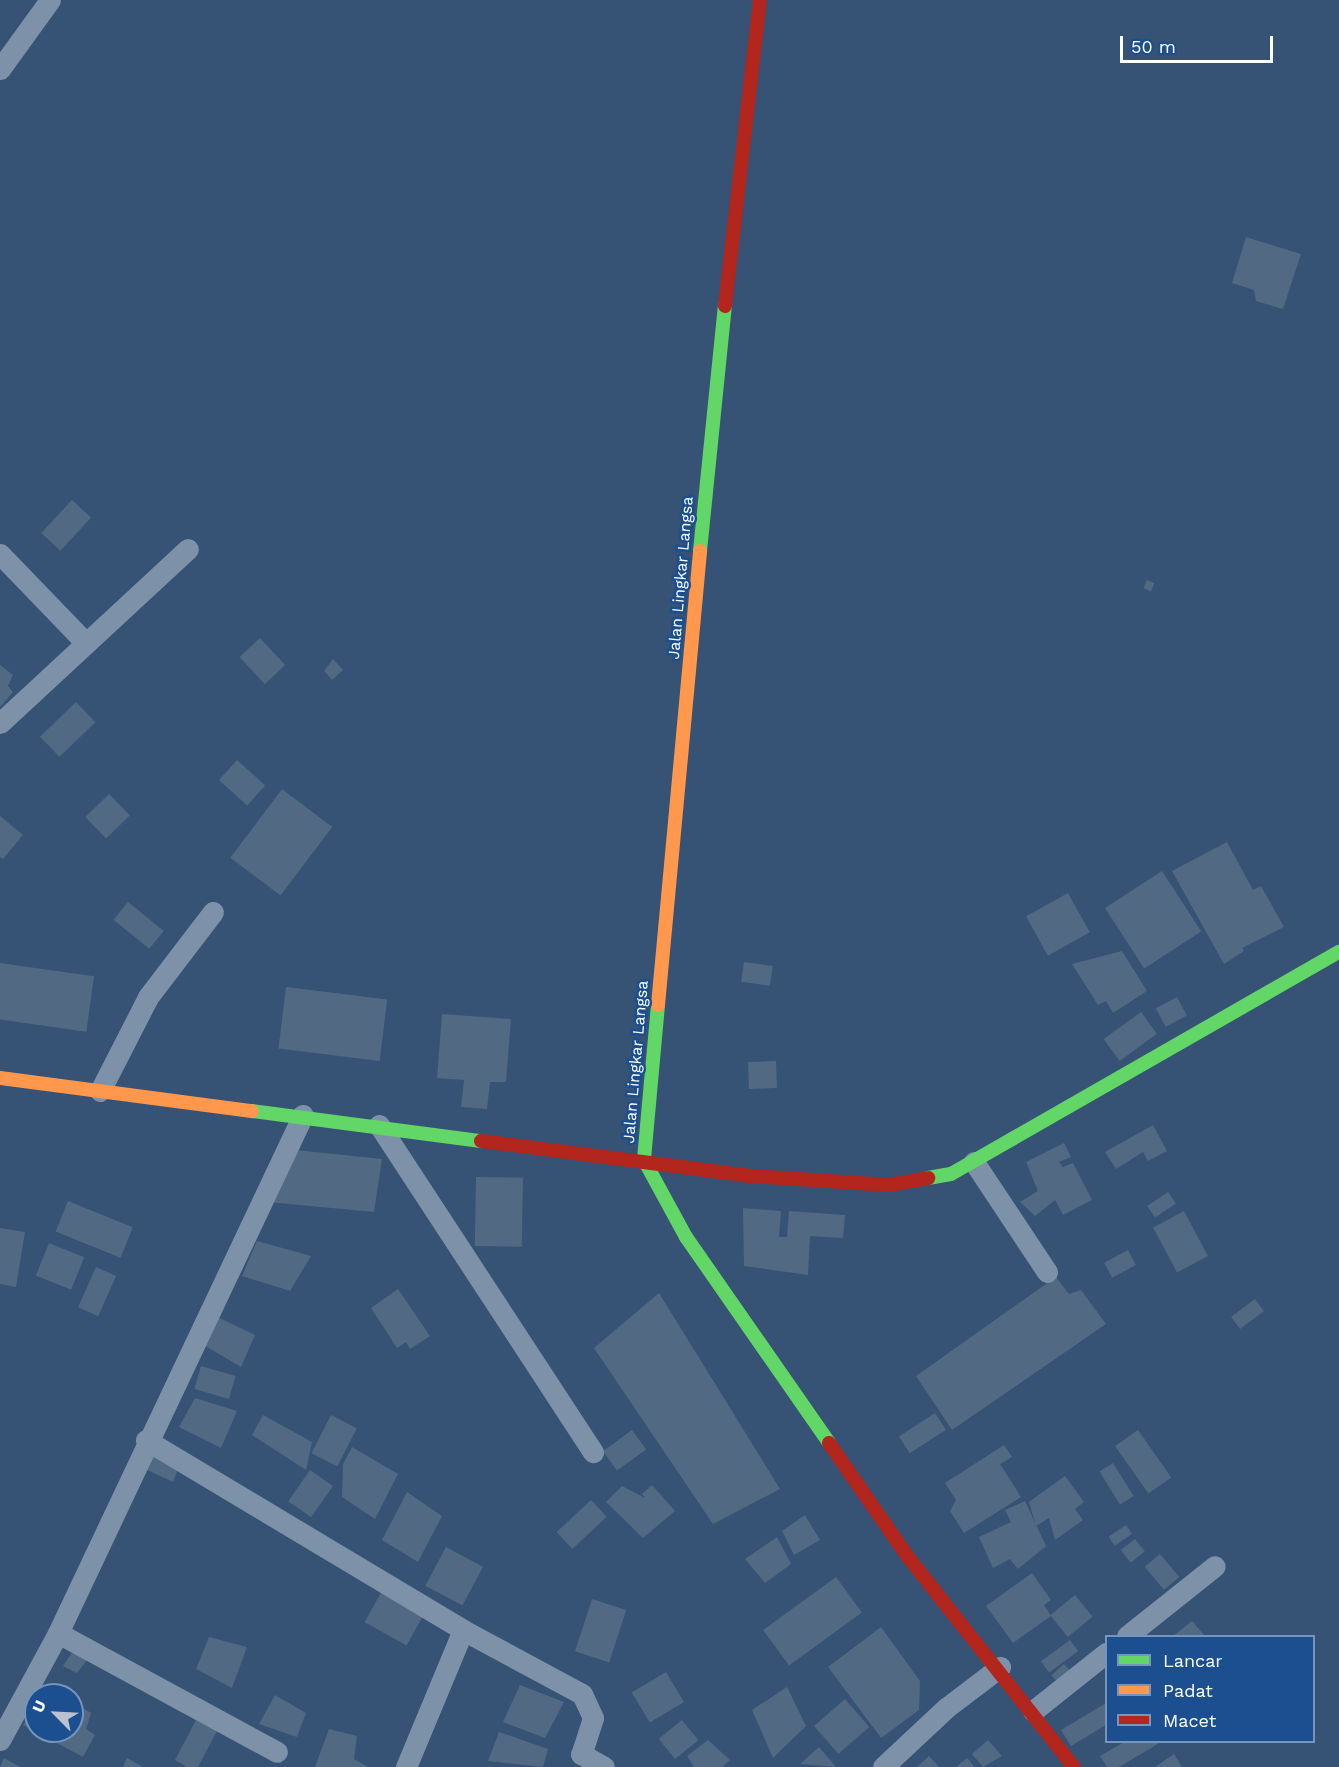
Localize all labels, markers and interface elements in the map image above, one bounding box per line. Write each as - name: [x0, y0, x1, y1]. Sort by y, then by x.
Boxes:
- scale bar: [1123, 24, 1276, 62]
- text: 50 m: [1131, 36, 1176, 57]
- street label: Jalan Lingkar Langsa: [664, 496, 698, 660]
- street label: Jalan Lingkar Langsa: [619, 980, 653, 1144]
- legend: [1105, 1635, 1315, 1743]
- text: Lancar: [1163, 1650, 1223, 1671]
- text: Padat: [1163, 1680, 1213, 1701]
- north arrow: [24, 1683, 84, 1743]
- text: U: [28, 1697, 50, 1715]
- text: Macet: [1163, 1710, 1216, 1731]

